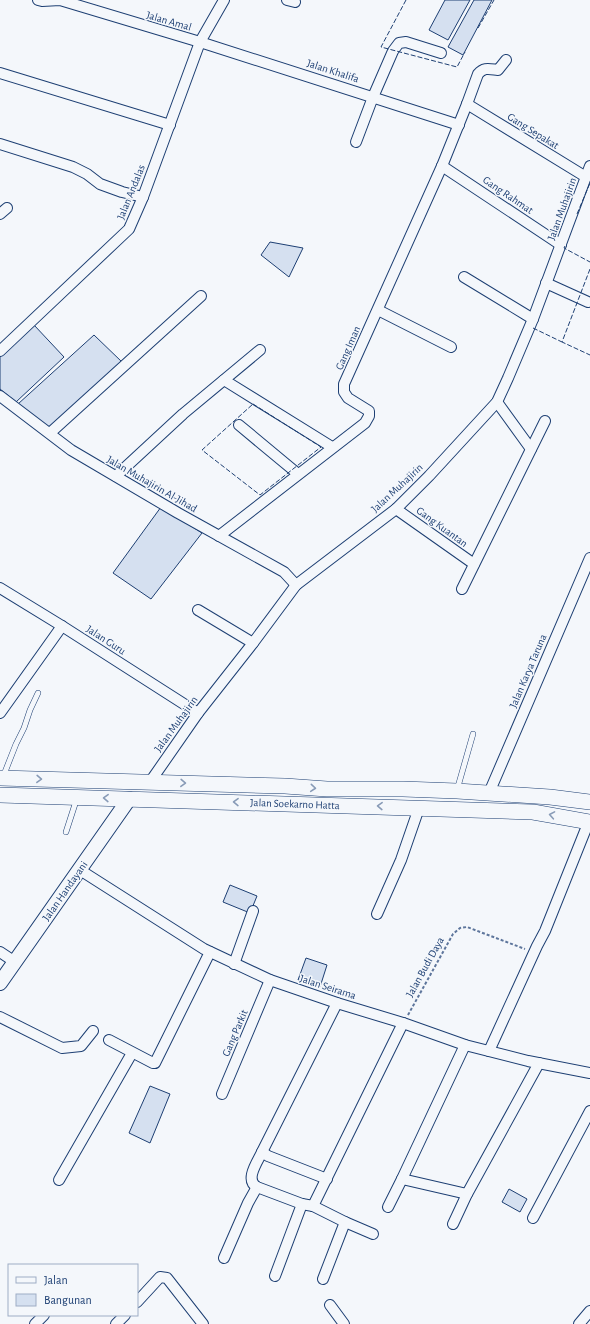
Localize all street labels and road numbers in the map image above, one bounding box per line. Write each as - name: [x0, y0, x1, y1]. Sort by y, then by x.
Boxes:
- street label: Jalan Amal: [145, 9, 193, 33]
- street label: Jalan Khalifa: [306, 57, 360, 85]
- street label: Gang Sepakat: [505, 111, 561, 151]
- street label: Jalan Andalas: [115, 163, 147, 221]
- street label: Gang Rahmat: [481, 174, 536, 216]
- street label: Jalan Muhajirin: [546, 176, 578, 242]
- street label: Gang Iman: [333, 324, 363, 372]
- street label: Jalan Muhajirin Al-Jihad: [105, 454, 199, 514]
- street label: Jalan Muhajirin: [369, 462, 425, 514]
- street label: Gang Kuantan: [414, 505, 470, 549]
- street label: Jalan Guru: [84, 623, 128, 657]
- street label: Jalan Karya Taruna: [508, 633, 548, 709]
- street label: Jalan Muhajirin: [152, 694, 200, 754]
- street label: Jalan Soekarno Hatta: [250, 797, 340, 811]
- street label: Jalan Handayani: [40, 859, 90, 923]
- street label: Jalan Budi Daya: [404, 935, 446, 999]
- street label: Jalan Seirama: [298, 973, 358, 1001]
- street label: Gang Parkit: [220, 1008, 250, 1058]

